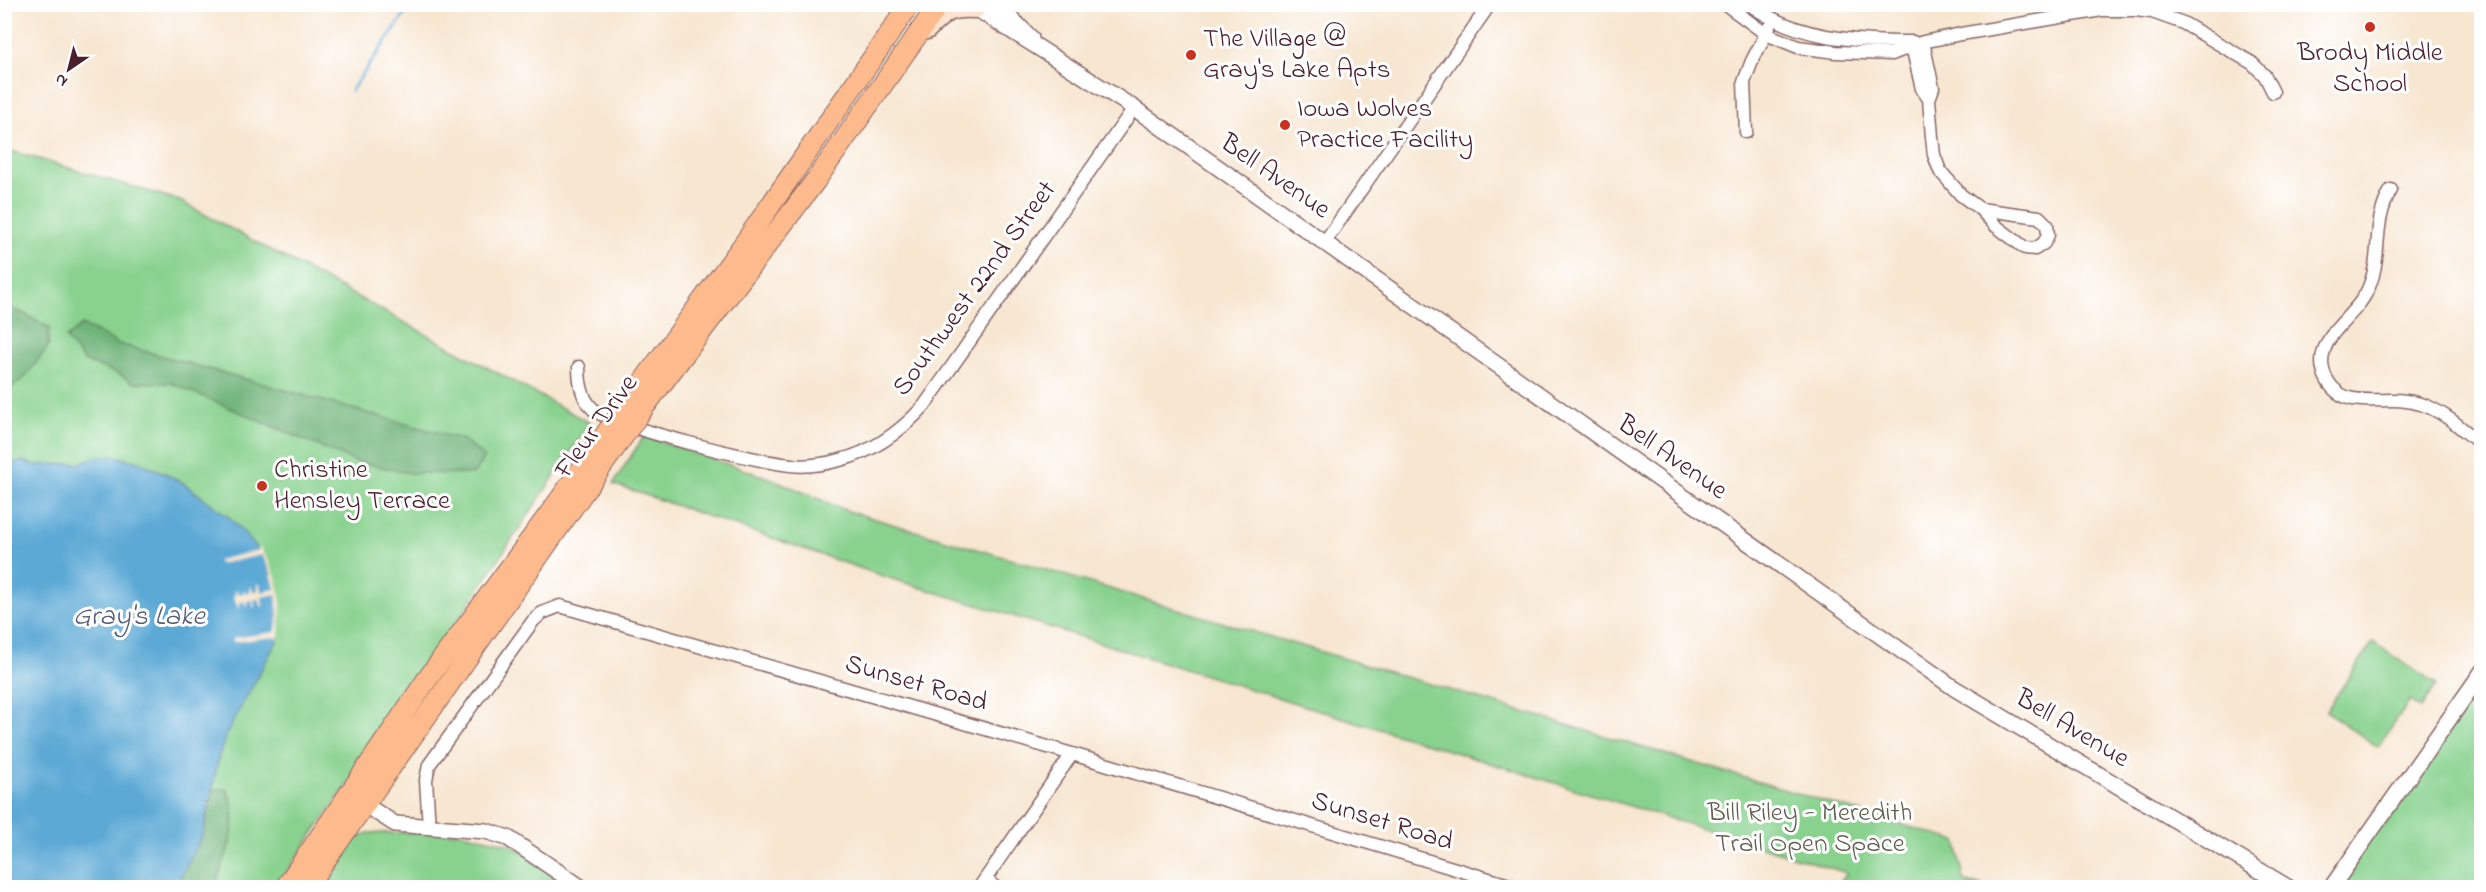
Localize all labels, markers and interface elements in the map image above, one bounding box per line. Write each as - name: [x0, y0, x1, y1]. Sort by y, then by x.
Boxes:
- place label: The Village @ Gray's Lake Apts: [1203, 20, 1391, 90]
- marker: Brody Middle School: [2363, 20, 2377, 34]
- place label: Brody Middle School: [2296, 34, 2444, 104]
- north arrow: [39, 39, 99, 99]
- marker: The Village @ Gray's Lake Apts: [1184, 48, 1198, 62]
- text: N: [50, 67, 73, 93]
- place label: Iowa Wolves Practice Facility: [1297, 90, 1473, 160]
- marker: Iowa Wolves Practice Facility: [1278, 118, 1292, 132]
- street label: Bell Avenue: [1211, 124, 1339, 230]
- street label: Southwest 22nd Street: [883, 173, 1067, 405]
- street label: Fleur Drive: [545, 366, 649, 488]
- street label: Bell Avenue: [1608, 405, 1736, 511]
- place label: Christine Hensley Terrace: [274, 451, 451, 521]
- marker: Christine Hensley Terrace: [255, 479, 269, 493]
- water label: Gray's Lake: [73, 597, 206, 638]
- street label: Sunset Road: [840, 645, 992, 723]
- street label: Bell Avenue: [2007, 679, 2137, 779]
- street label: Sunset Road: [1306, 782, 1458, 862]
- park label: Bill Riley - Meredith Trail Open Space: [1707, 794, 1912, 864]

